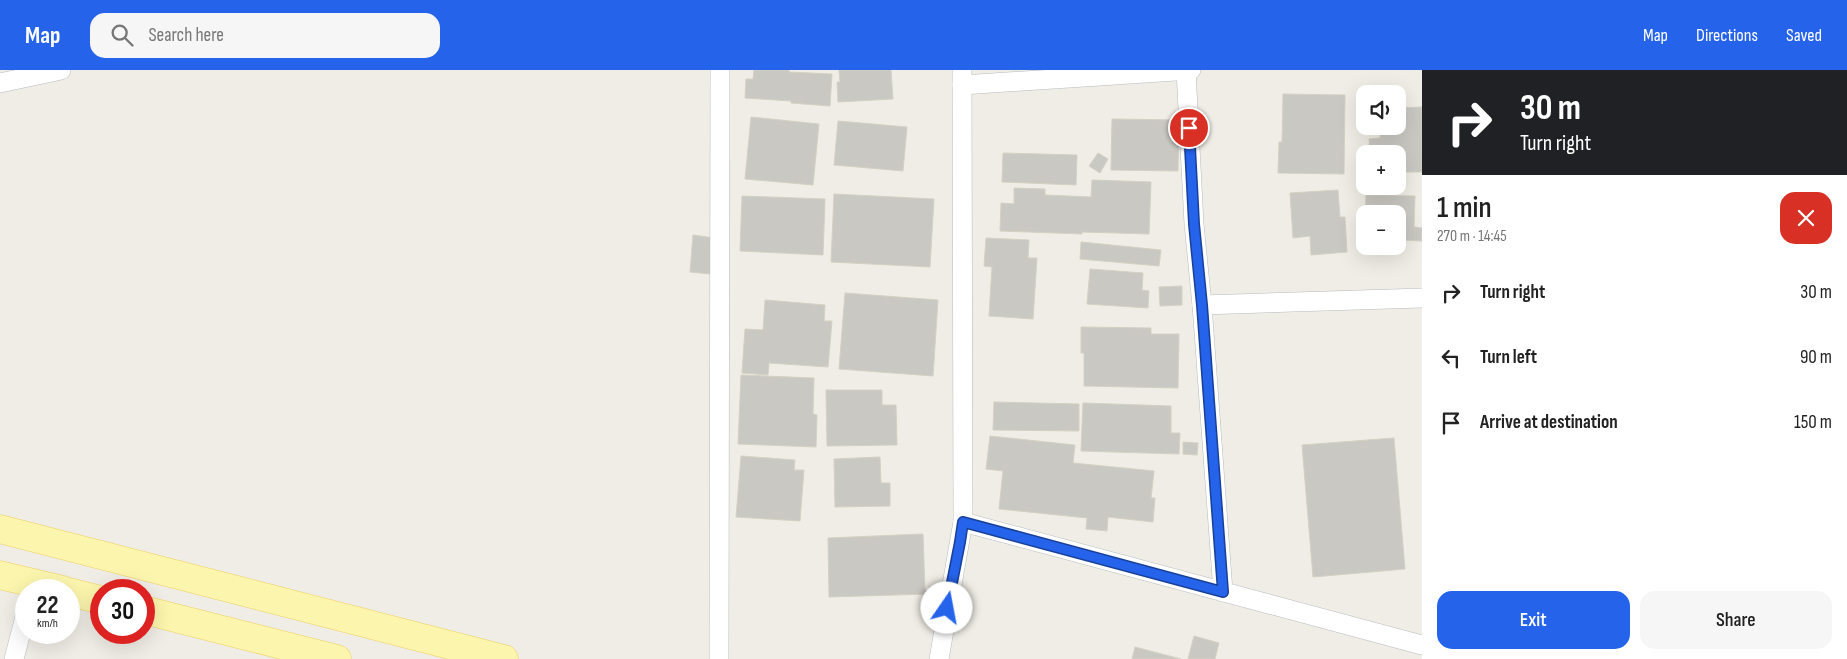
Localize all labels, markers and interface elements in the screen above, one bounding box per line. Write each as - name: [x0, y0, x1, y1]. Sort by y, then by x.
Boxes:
- search box: [90, 13, 440, 58]
- text: Map: [25, 21, 60, 50]
- icon: search: [108, 21, 136, 49]
- text: Search here: [148, 24, 224, 47]
- text: Map: [1643, 25, 1668, 46]
- text: Directions: [1696, 25, 1758, 46]
- text: Saved: [1786, 25, 1822, 46]
- map controls: [1356, 85, 1406, 255]
- button: sound: [1356, 85, 1406, 135]
- text: 30 m: [1520, 87, 1581, 130]
- icon: right: [1437, 90, 1502, 155]
- pin: [1168, 107, 1210, 149]
- icon: arrive: [1175, 114, 1203, 142]
- text: Turn right: [1520, 130, 1591, 157]
- button: +: [1356, 145, 1406, 195]
- text: 1 min: [1437, 190, 1492, 226]
- button: close: [1780, 192, 1832, 244]
- button: −: [1356, 205, 1406, 255]
- text: 270 m · 14:45: [1437, 227, 1507, 246]
- icon: right: [1437, 279, 1465, 307]
- text: Turn right: [1480, 281, 1545, 304]
- text: 30 m: [1800, 281, 1832, 304]
- icon: left: [1437, 344, 1465, 372]
- text: Turn left: [1480, 346, 1537, 369]
- text: 90 m: [1800, 346, 1832, 369]
- icon: arrive: [1437, 409, 1465, 437]
- text: Arrive at destination: [1480, 411, 1618, 434]
- text: 150 m: [1794, 411, 1832, 434]
- speed limit sign: 30: [90, 579, 155, 644]
- position arrow: [920, 581, 972, 633]
- text: 22: [37, 590, 58, 621]
- button: Exit: [1437, 591, 1630, 649]
- button: Share: [1640, 591, 1832, 649]
- text: km/h: [37, 616, 58, 631]

